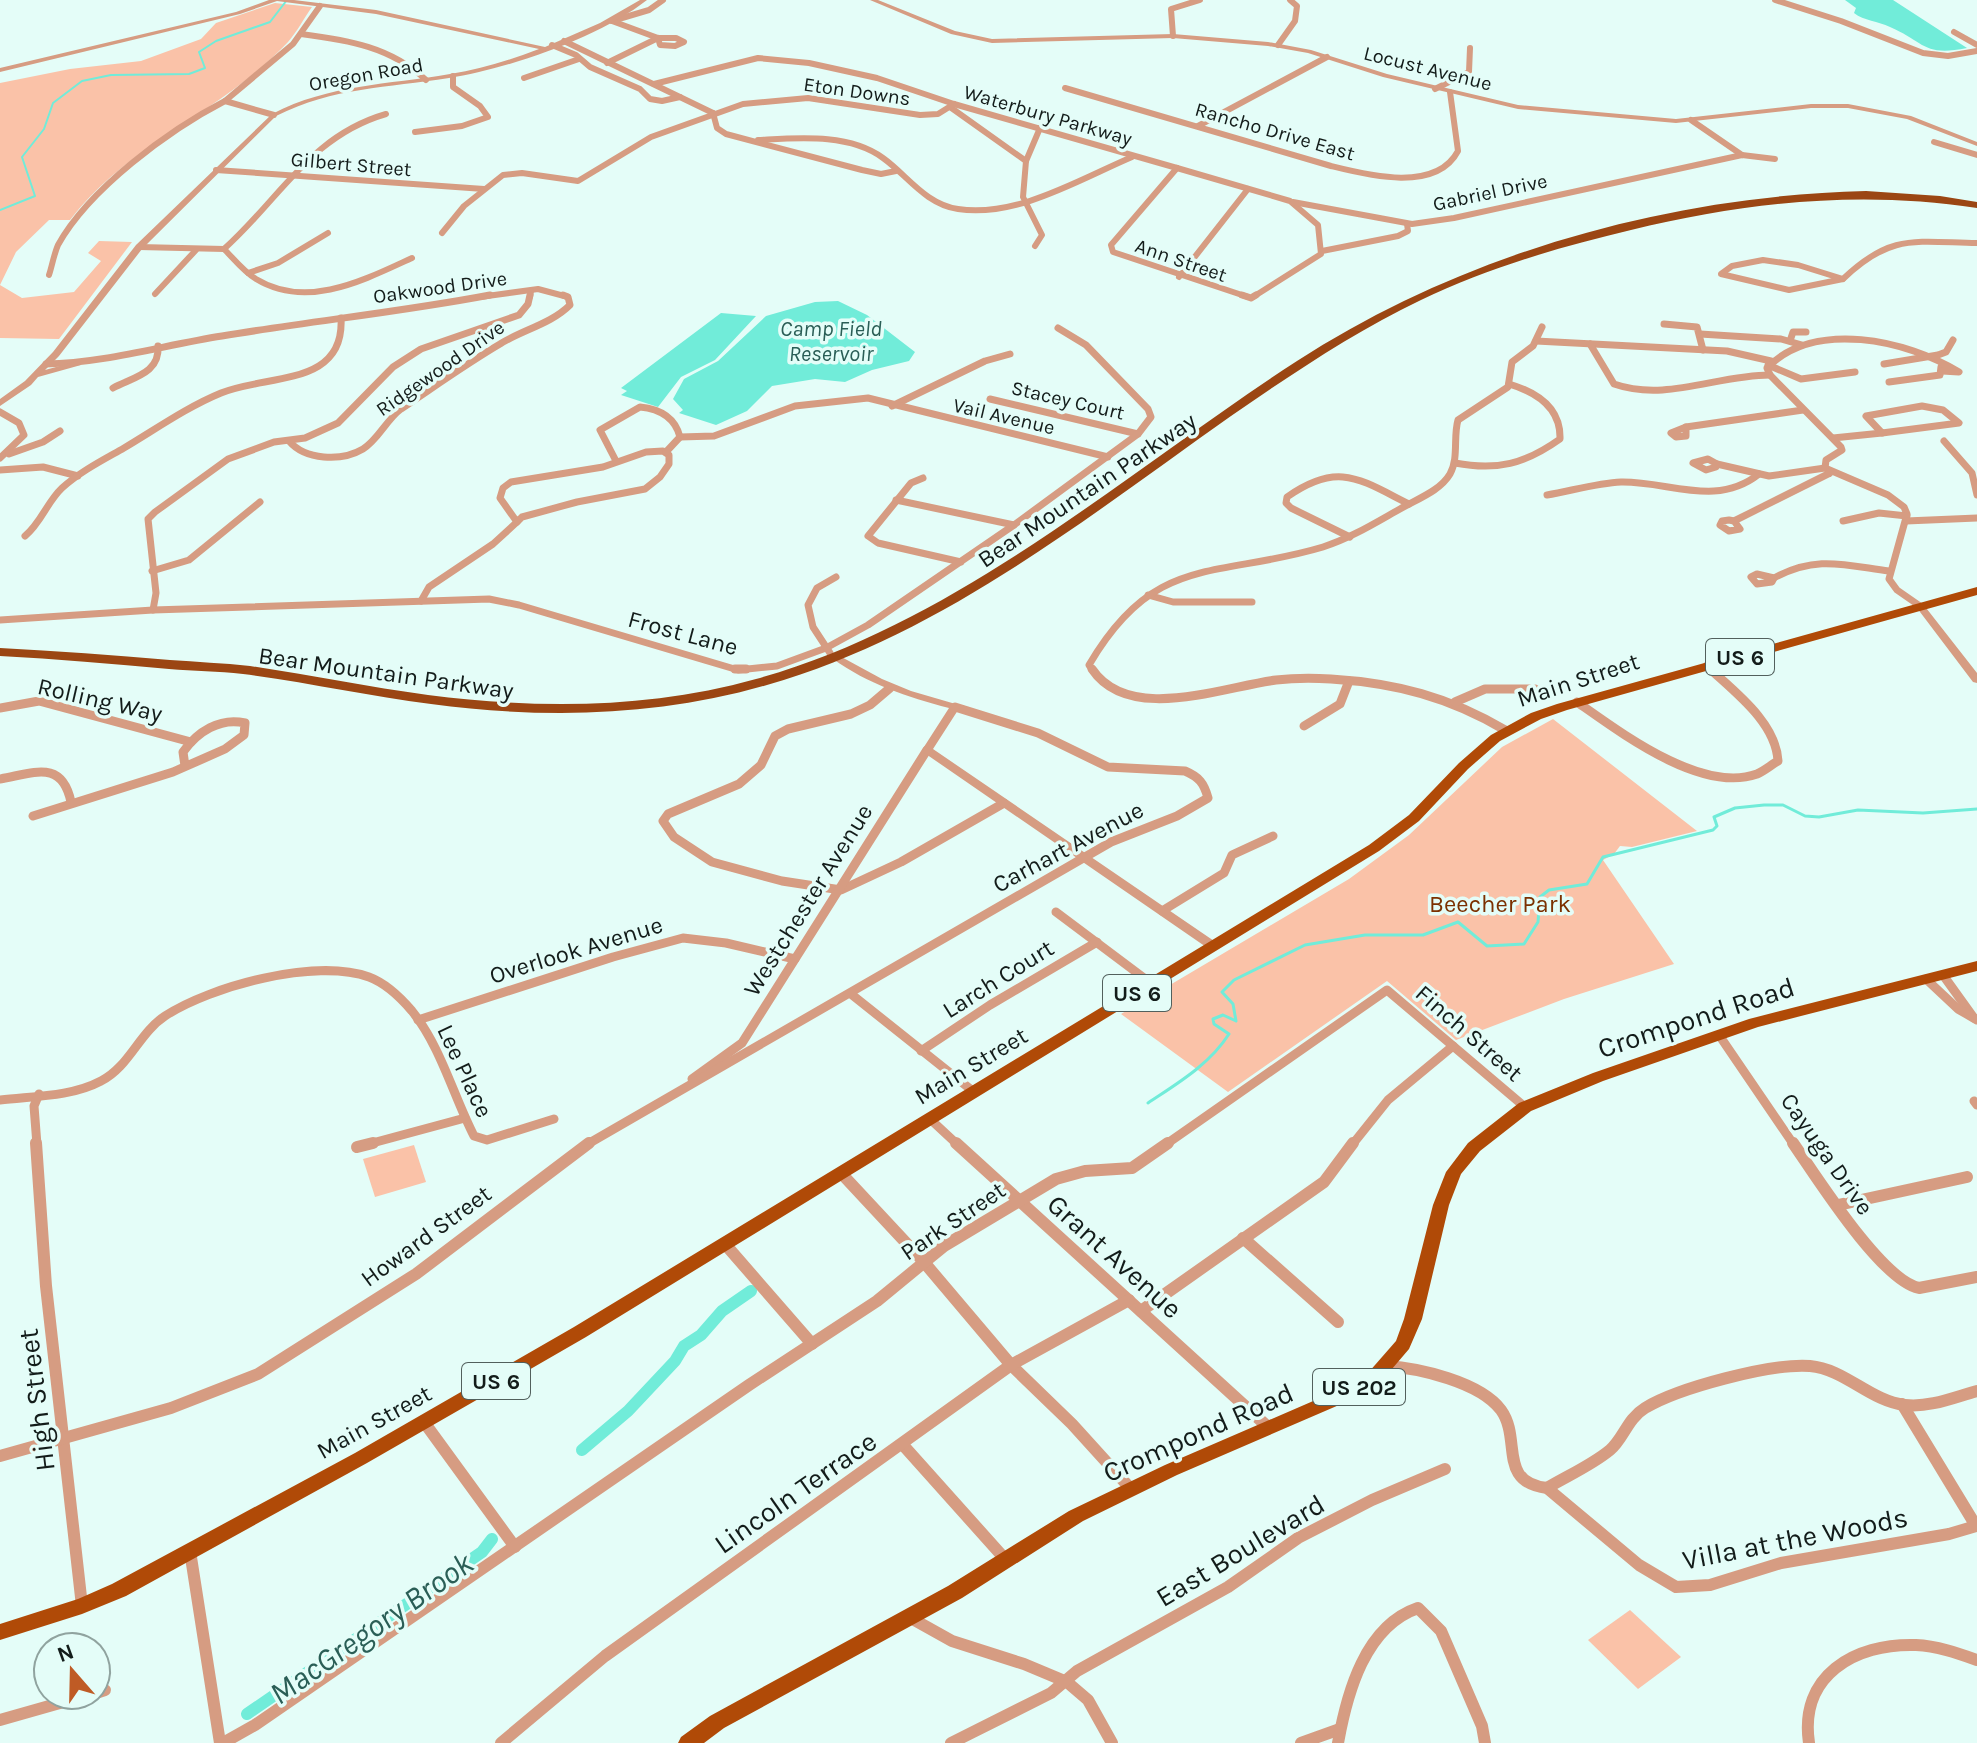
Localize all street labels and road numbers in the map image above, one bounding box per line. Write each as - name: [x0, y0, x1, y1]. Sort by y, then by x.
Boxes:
- street label: Locust Avenue: [1361, 41, 1494, 96]
- street label: Oregon Road: [307, 53, 425, 96]
- street label: Eton Downs: [802, 73, 912, 110]
- street label: Waterbury Parkway: [961, 80, 1135, 151]
- street label: Rancho Drive East: [1192, 98, 1358, 165]
- street label: Gilbert Street: [290, 148, 413, 181]
- street label: Gabriel Drive: [1431, 169, 1549, 216]
- street label: Ann Street: [1132, 234, 1230, 287]
- street label: Oakwood Drive: [372, 267, 508, 308]
- street label: Ridgewood Drive: [372, 316, 509, 421]
- street label: Stacey Court: [1009, 376, 1127, 425]
- street label: Vail Avenue: [951, 394, 1057, 439]
- street label: Bear Mountain Parkway: [972, 406, 1202, 574]
- street label: Frost Lane: [625, 605, 741, 661]
- road number: US 6: [1706, 639, 1774, 675]
- street label: Bear Mountain Parkway: [257, 641, 515, 705]
- street label: Main Street: [1513, 647, 1643, 713]
- street label: Rolling Way: [35, 672, 165, 728]
- street label: Carhart Avenue: [988, 796, 1148, 898]
- street label: Westchester Avenue: [738, 799, 878, 1001]
- street label: Overlook Avenue: [486, 910, 666, 990]
- street label: Larch Court: [937, 934, 1059, 1024]
- street label: Crompond Road: [1594, 970, 1799, 1065]
- road number: US 6: [1103, 975, 1171, 1011]
- street label: Finch Street: [1410, 979, 1528, 1087]
- street label: Lee Place: [431, 1020, 499, 1122]
- street label: Main Street: [909, 1021, 1033, 1111]
- street label: Cayuga Drive: [1775, 1088, 1879, 1220]
- street label: Park Street: [895, 1176, 1011, 1266]
- street label: Howard Street: [355, 1179, 497, 1293]
- street label: Grant Avenue: [1041, 1187, 1189, 1325]
- street label: High Street: [11, 1327, 62, 1473]
- road number: US 6: [462, 1363, 530, 1399]
- road number: US 202: [1313, 1369, 1405, 1405]
- street label: Crompond Road: [1098, 1376, 1299, 1489]
- street label: Main Street: [312, 1379, 436, 1465]
- street label: Lincoln Terrace: [708, 1424, 883, 1560]
- street label: East Boulevard: [1150, 1487, 1331, 1614]
- street label: Villa at the Woods: [1680, 1500, 1911, 1577]

